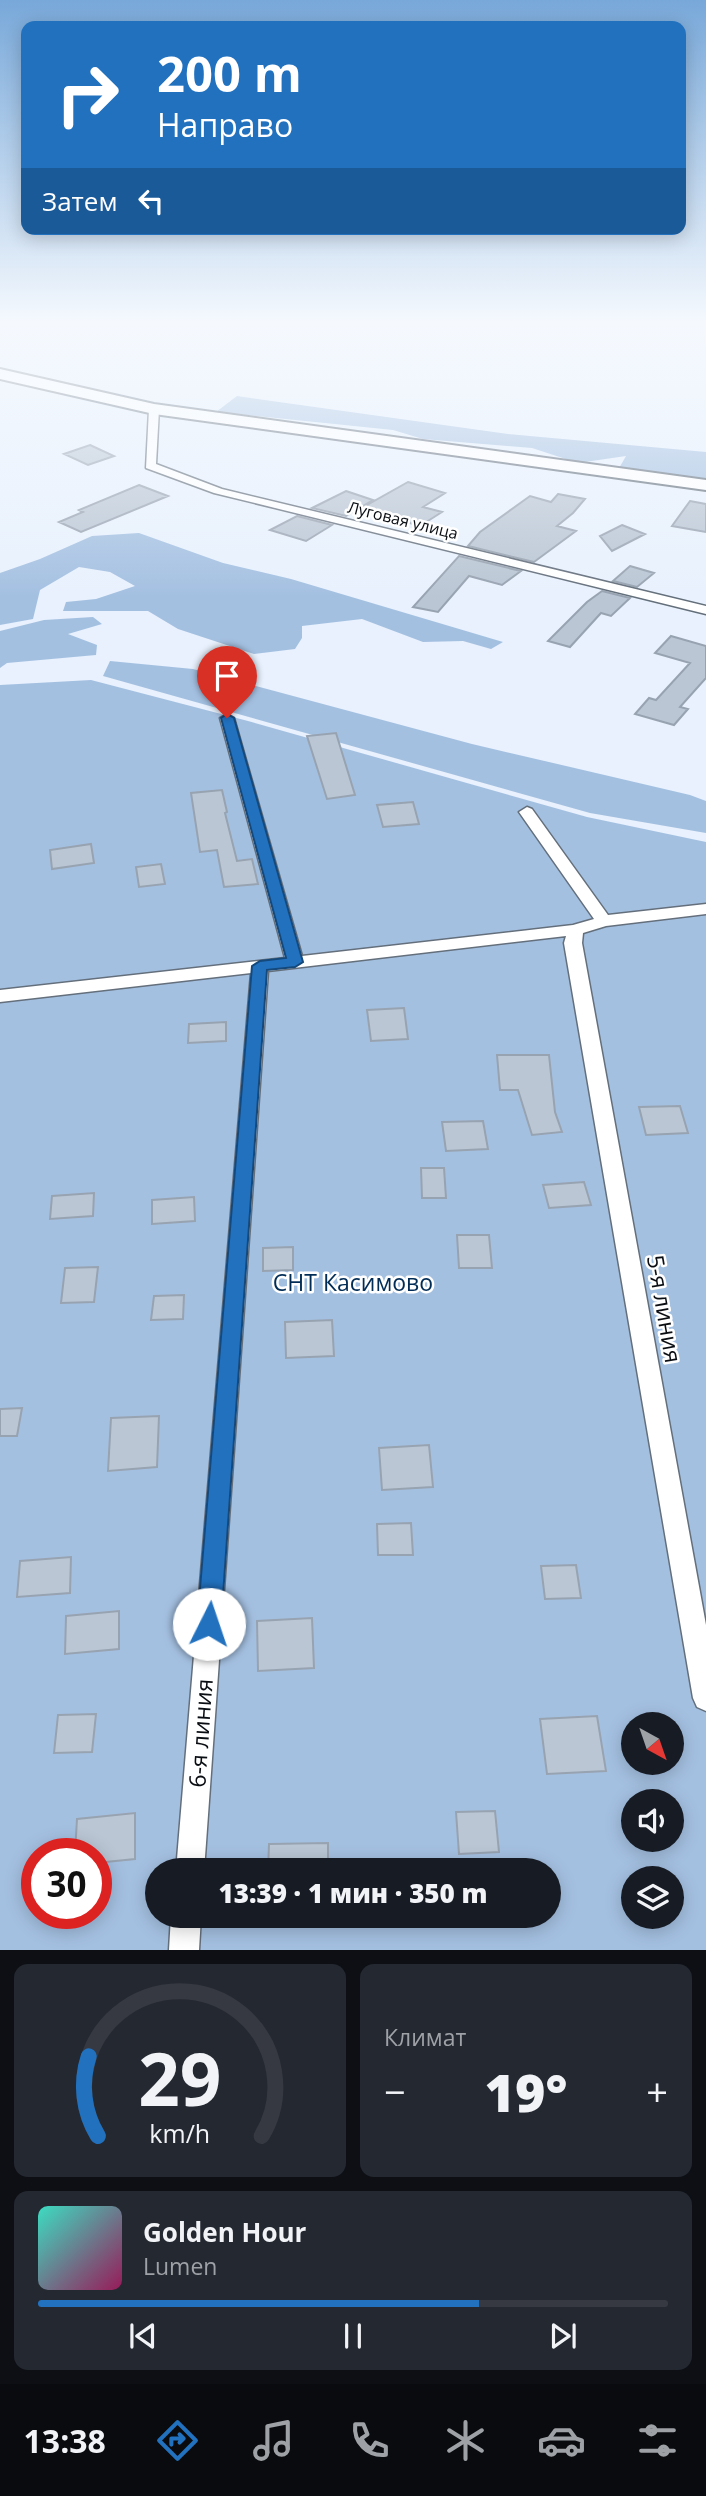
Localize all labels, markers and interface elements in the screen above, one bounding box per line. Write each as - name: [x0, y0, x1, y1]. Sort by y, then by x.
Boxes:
- text: 200 m: [157, 40, 302, 106]
- icon: right: [42, 49, 133, 140]
- text: Направо: [157, 103, 293, 146]
- icon: left: [132, 182, 170, 220]
- text: Затем: [42, 183, 118, 219]
- street label: Луговая улица: [345, 496, 461, 544]
- pin: [197, 646, 257, 718]
- icon: arrive: [208, 657, 246, 695]
- street label: 5-я линия: [640, 1252, 690, 1365]
- park label: СНТ Касимово: [273, 1266, 433, 1298]
- position arrow: [172, 1587, 246, 1661]
- street label: 6-я линия: [180, 1677, 220, 1788]
- north arrow: [621, 1712, 684, 1774]
- map controls: [621, 1712, 684, 1929]
- button: sound: [621, 1789, 684, 1852]
- speed limit sign: 30: [21, 1838, 112, 1929]
- button: layers: [621, 1866, 684, 1929]
- text: 13:39 · 1 мин · 350 m: [218, 1875, 488, 1911]
- text: Климат: [384, 2021, 466, 2053]
- text: 29: [138, 2029, 222, 2128]
- text: 19°: [485, 2056, 567, 2127]
- text: −: [384, 2065, 406, 2117]
- text: +: [646, 2065, 668, 2117]
- text: km/h: [150, 2116, 210, 2150]
- text: Golden Hour: [143, 2214, 306, 2250]
- text: Lumen: [143, 2250, 217, 2282]
- icon: previous: [124, 2317, 162, 2355]
- icon: pause: [334, 2317, 372, 2355]
- icon: next: [544, 2317, 582, 2355]
- icon: directions: [153, 2416, 202, 2465]
- icon: music: [249, 2416, 298, 2465]
- icon: phone: [345, 2416, 394, 2465]
- icon: climate: [441, 2416, 490, 2465]
- icon: car: [537, 2416, 586, 2465]
- icon: filters: [633, 2416, 682, 2465]
- text: 13:38: [24, 2419, 106, 2462]

